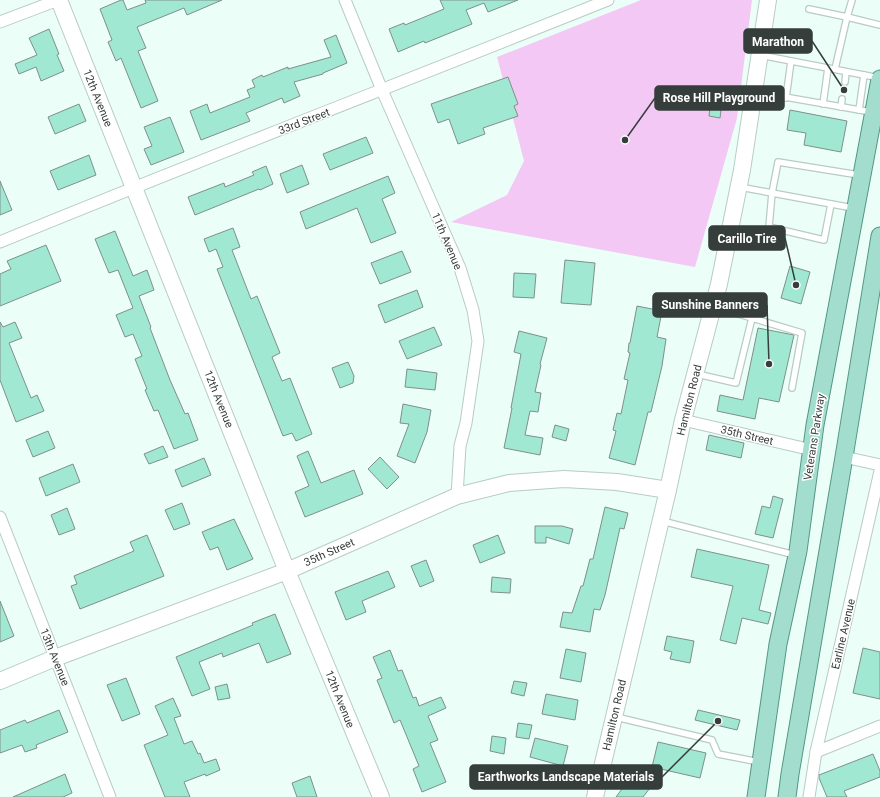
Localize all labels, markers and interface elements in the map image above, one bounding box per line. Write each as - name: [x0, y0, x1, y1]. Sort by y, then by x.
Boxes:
- callout: Marathon: [744, 29, 812, 53]
- text: Marathon: [752, 35, 804, 49]
- street label: 12th Avenue: [80, 68, 115, 129]
- callout: Rose Hill Playground: [655, 86, 784, 110]
- text: Rose Hill Playground: [663, 91, 775, 105]
- street label: 33rd Street: [277, 106, 332, 137]
- street label: 11th Avenue: [429, 211, 464, 272]
- callout: Carillo Tire: [709, 226, 785, 250]
- text: Carillo Tire: [717, 232, 777, 246]
- callout: Sunshine Banners: [653, 293, 767, 317]
- text: Sunshine Banners: [661, 298, 759, 312]
- street label: Hamilton Road: [674, 363, 705, 437]
- street label: 12th Avenue: [201, 369, 236, 430]
- street label: Veterans Parkway: [801, 392, 828, 481]
- street label: 35th Street: [719, 423, 775, 448]
- street label: 35th Street: [302, 535, 357, 569]
- street label: Earline Avenue: [829, 597, 858, 671]
- street label: 13th Avenue: [37, 627, 72, 688]
- street label: 12th Avenue: [322, 669, 357, 730]
- street label: Hamilton Road: [600, 678, 629, 752]
- callout: Earthworks Landscape Materials: [470, 765, 662, 789]
- text: Earthworks Landscape Materials: [478, 770, 654, 784]

